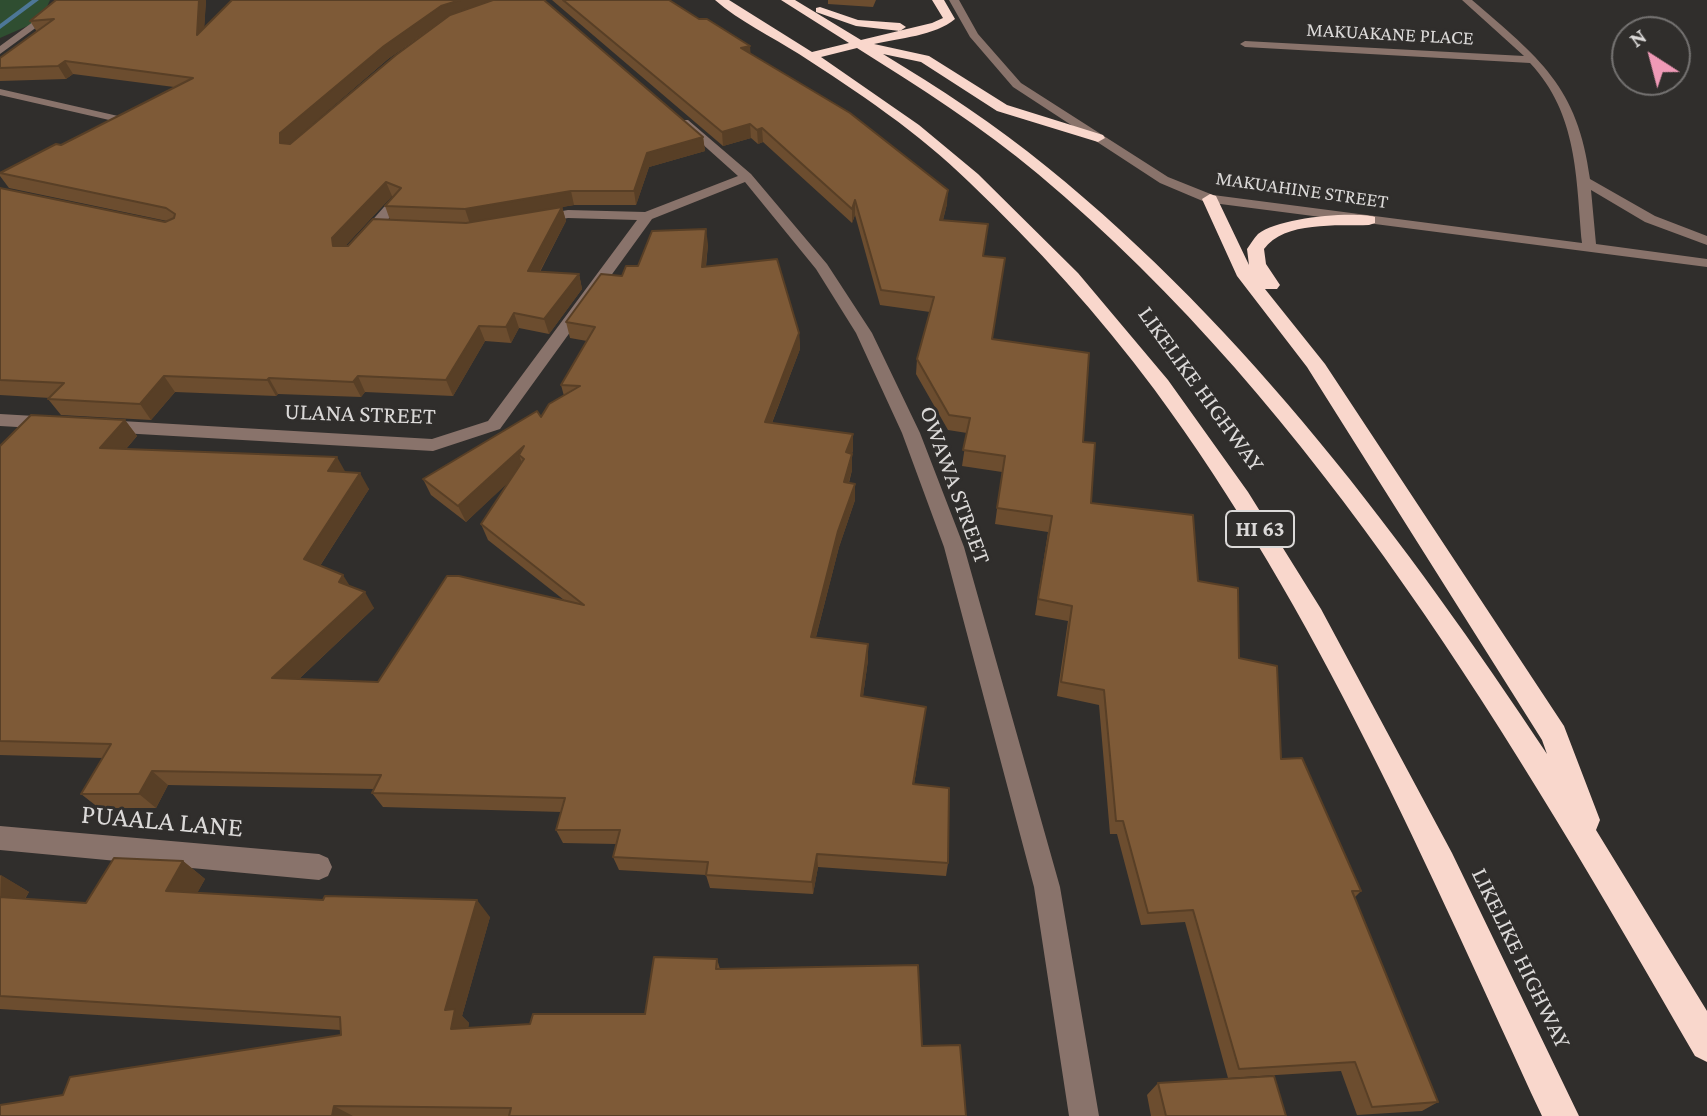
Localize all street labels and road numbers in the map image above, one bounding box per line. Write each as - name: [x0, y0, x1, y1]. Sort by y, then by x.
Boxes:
- street label: MAKUAKANE PLACE: [1306, 18, 1474, 50]
- street label: MAKUAHINE STREET: [1214, 166, 1390, 214]
- street label: LIKELIKE HIGHWAY: [1131, 301, 1271, 477]
- street label: ULANA STREET: [284, 397, 436, 431]
- street label: OWAWA STREET: [913, 402, 997, 568]
- road number: HI 63: [1226, 511, 1294, 547]
- street label: PUAALA LANE: [80, 797, 244, 845]
- street label: LIKELIKE HIGHWAY: [1465, 863, 1577, 1053]

